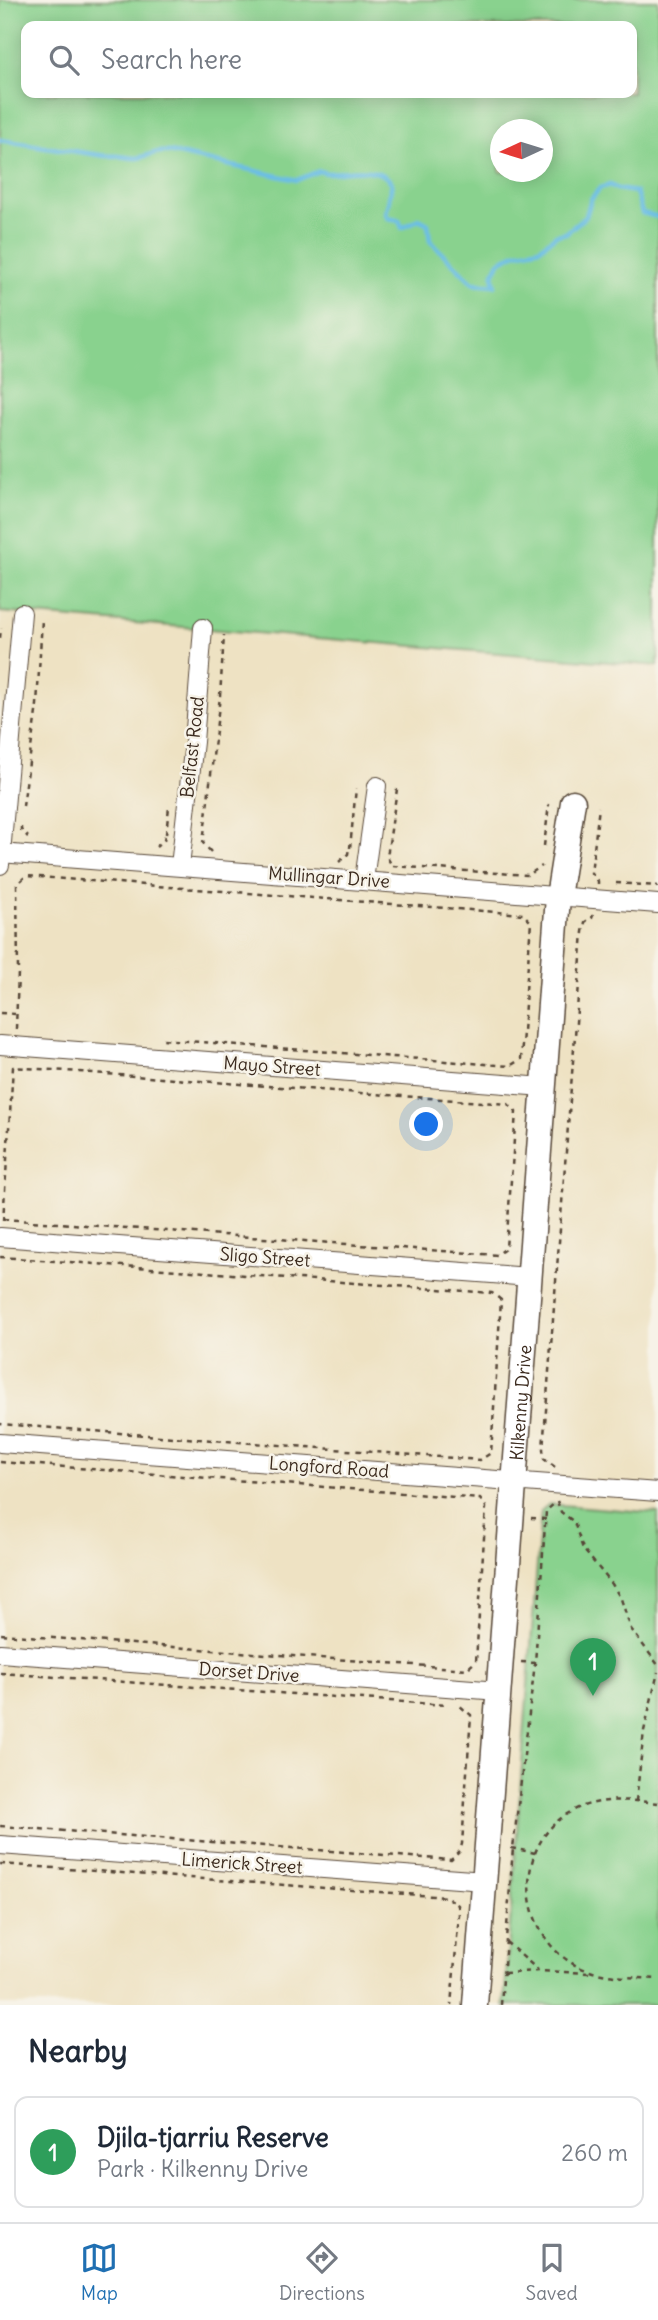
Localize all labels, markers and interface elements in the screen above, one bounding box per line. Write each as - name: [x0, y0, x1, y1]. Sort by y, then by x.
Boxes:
- search box: [21, 21, 637, 98]
- icon: search: [45, 41, 83, 79]
- text: Search here: [101, 43, 242, 76]
- north arrow: [490, 119, 553, 182]
- street label: Belfast Road: [175, 695, 209, 799]
- street label: Mullingar Drive: [267, 861, 391, 893]
- street label: Mayo Street: [223, 1051, 321, 1081]
- your location: [409, 1107, 443, 1141]
- street label: Sligo Street: [219, 1242, 311, 1272]
- street label: Kilkenny Drive: [504, 1344, 536, 1461]
- street label: Longford Road: [268, 1451, 390, 1483]
- pin: 1: [570, 1638, 616, 1696]
- street label: Dorset Drive: [198, 1657, 300, 1687]
- street label: Limerick Street: [181, 1847, 303, 1879]
- text: Nearby: [28, 2032, 128, 2070]
- text: Djila-tjarriu Reserve: [97, 2121, 329, 2154]
- text: 1: [48, 2138, 58, 2167]
- text: 260 m: [561, 2138, 628, 2167]
- text: Park · Kilkenny Drive: [97, 2154, 309, 2183]
- tab: Map: [80, 2239, 118, 2305]
- tab: Directions: [279, 2239, 365, 2305]
- tab: Saved: [526, 2239, 578, 2305]

